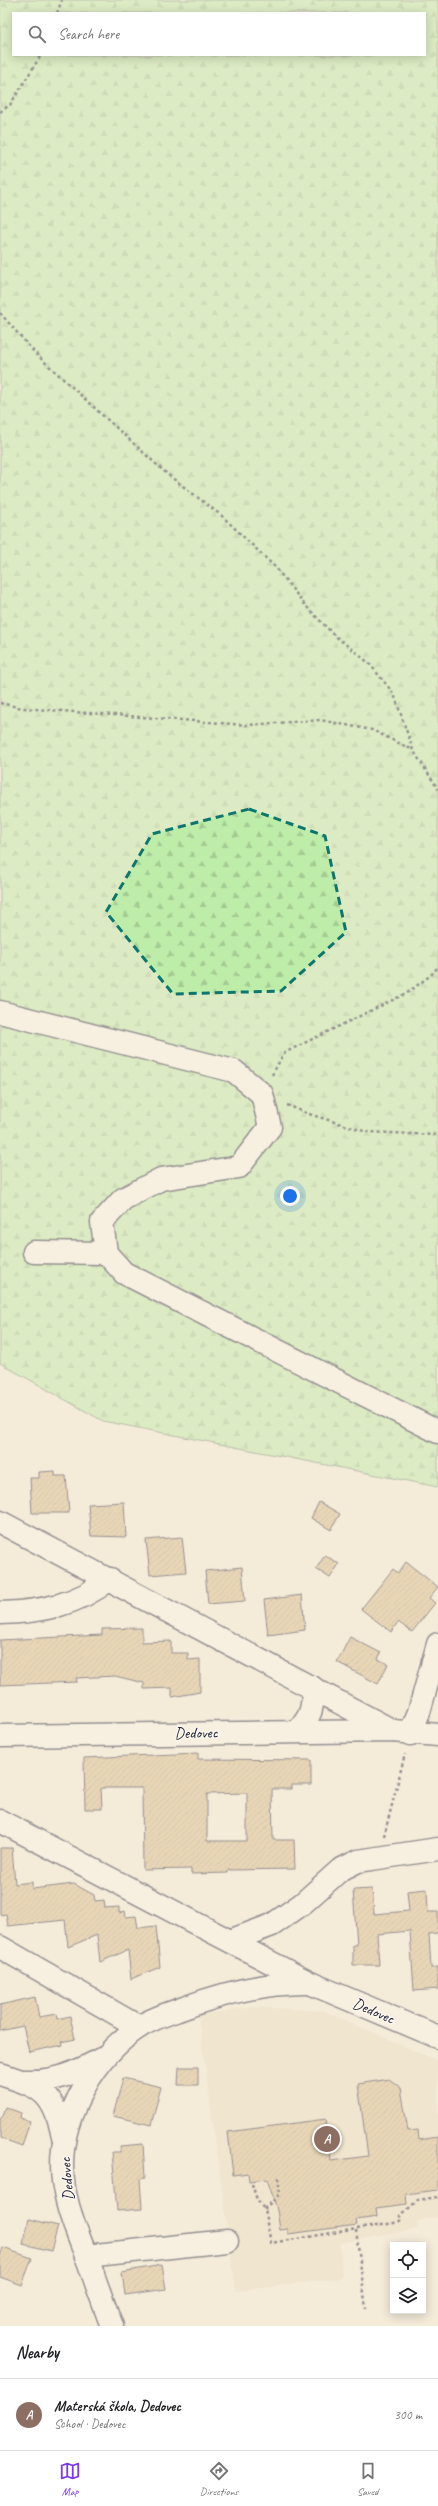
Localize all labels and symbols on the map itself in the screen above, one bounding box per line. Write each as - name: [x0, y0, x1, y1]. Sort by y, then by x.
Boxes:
- your location: [280, 1186, 300, 1206]
- street label: Dedovec: [174, 1723, 219, 1743]
- street label: Dedovec: [350, 1993, 398, 2029]
- pin: A: [314, 2124, 340, 2154]
- street label: Dedovec: [55, 2156, 79, 2201]

